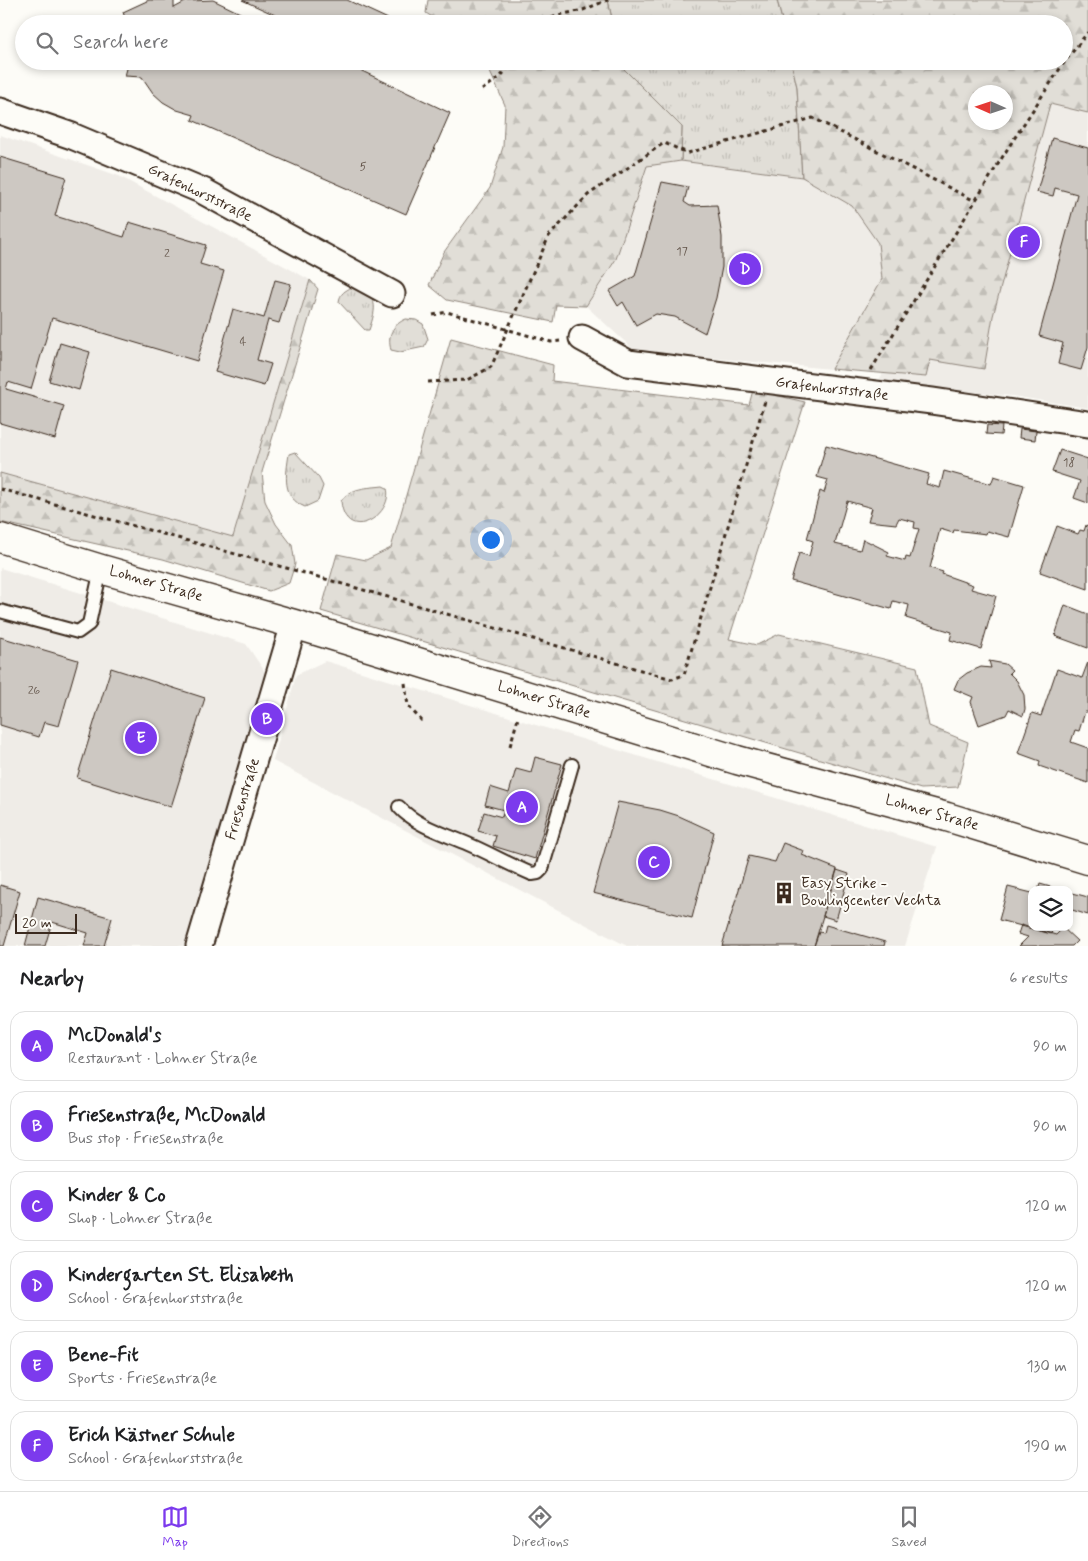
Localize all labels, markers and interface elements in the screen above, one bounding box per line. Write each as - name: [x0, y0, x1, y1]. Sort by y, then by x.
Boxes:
- search box: [15, 15, 1073, 70]
- icon: search: [33, 29, 61, 57]
- text: Search here: [73, 30, 169, 55]
- north arrow: [968, 85, 1013, 130]
- street label: Grafenhorststraße: [144, 159, 256, 227]
- house number: 5: [359, 159, 367, 175]
- pin: F: [1008, 223, 1040, 261]
- house number: 17: [676, 244, 688, 260]
- house number: 2: [164, 246, 170, 262]
- pin: D: [729, 250, 761, 288]
- house number: 4: [240, 334, 247, 350]
- street label: Grafenhorststraße: [774, 372, 890, 406]
- house number: 18: [1063, 455, 1075, 471]
- your location: [478, 527, 504, 553]
- street label: Lohner Straße: [107, 561, 205, 607]
- street label: Lohner Straße: [495, 676, 593, 724]
- house number: 26: [28, 683, 41, 699]
- pin: B: [251, 700, 283, 738]
- pin: E: [125, 719, 157, 757]
- street label: Friesenstraße: [221, 755, 265, 843]
- pin: A: [506, 788, 538, 826]
- street label: Lohner Straße: [883, 790, 981, 836]
- pin: C: [638, 843, 670, 881]
- place label: Easy Strike - Bowlingcenter Vechta: [801, 874, 941, 912]
- building icon: Easy Strike - Bowlingcenter Vechta: [771, 880, 797, 906]
- map controls: [1028, 886, 1073, 931]
- button: layers: [1028, 886, 1073, 931]
- scale bar: [15, 911, 78, 934]
- text: 20 m: [22, 914, 52, 932]
- text: Nearby: [20, 965, 84, 993]
- text: 6 results: [1009, 968, 1068, 989]
- text: McDonald's: [68, 1023, 161, 1048]
- text: A: [32, 1036, 42, 1057]
- text: 90 m: [1033, 1036, 1067, 1057]
- text: Restaurant · Lohner Straße: [68, 1048, 258, 1069]
- text: Friesenstraße, McDonald: [68, 1103, 266, 1128]
- text: B: [32, 1116, 42, 1137]
- text: 90 m: [1033, 1116, 1067, 1137]
- text: Bus stop · Friesenstraße: [68, 1128, 224, 1149]
- text: Kinder & Co: [68, 1183, 166, 1208]
- text: C: [31, 1196, 43, 1217]
- text: 120 m: [1025, 1196, 1067, 1217]
- text: Shop · Lohner Straße: [68, 1208, 213, 1229]
- text: Kindergarten St. Elisabeth: [68, 1263, 294, 1288]
- text: D: [31, 1276, 43, 1297]
- text: 120 m: [1025, 1276, 1067, 1297]
- text: School · Grafenhorststraße: [68, 1288, 243, 1309]
- text: Bene-Fit: [68, 1343, 139, 1368]
- text: E: [32, 1356, 42, 1377]
- text: 130 m: [1026, 1356, 1067, 1377]
- text: Sports · Friesenstraße: [68, 1368, 217, 1389]
- text: Erich Kästner Schule: [68, 1423, 235, 1448]
- text: F: [33, 1436, 41, 1457]
- text: 190 m: [1024, 1436, 1067, 1457]
- text: School · Grafenhorststraße: [68, 1448, 243, 1469]
- tab: Map: [161, 1503, 189, 1551]
- tab: Directions: [512, 1503, 569, 1551]
- tab: Saved: [891, 1503, 927, 1551]

